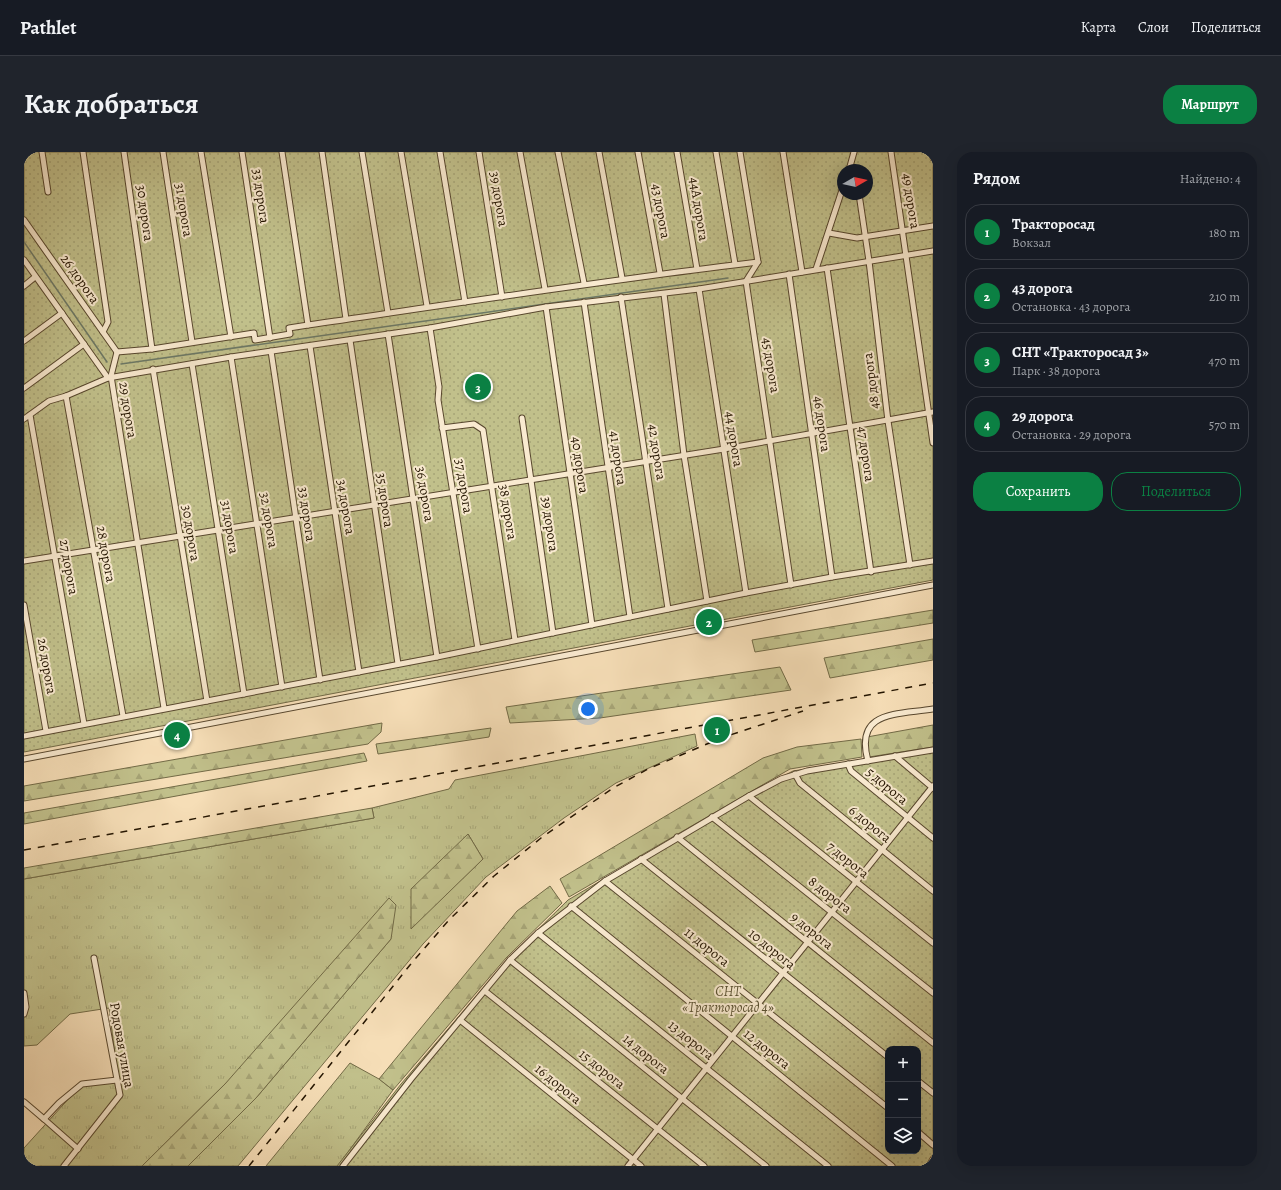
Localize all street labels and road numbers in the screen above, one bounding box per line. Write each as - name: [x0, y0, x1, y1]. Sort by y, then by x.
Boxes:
- street label: 33 дорога: [248, 167, 274, 225]
- street label: 39 дорога: [485, 170, 513, 229]
- street label: 49 дорога: [897, 172, 925, 231]
- street label: 44А дорога: [685, 176, 713, 243]
- street label: 31 дорога: [170, 182, 198, 239]
- street label: 43 дорога: [647, 182, 675, 241]
- street label: 30 дорога: [132, 184, 158, 243]
- street label: 26 дорога: [56, 250, 104, 308]
- street label: 45 дорога: [757, 336, 785, 395]
- street label: 48 дорога: [858, 351, 884, 410]
- street label: 29 дорога: [114, 381, 142, 440]
- street label: 46 дорога: [809, 395, 835, 454]
- street label: 44 дорога: [720, 410, 748, 469]
- street label: 42 дорога: [643, 423, 671, 482]
- street label: 47 дорога: [853, 425, 879, 483]
- street label: 41 дорога: [605, 430, 631, 487]
- street label: 40 дорога: [567, 435, 593, 495]
- street label: 37 дорога: [450, 457, 478, 515]
- street label: 36 дорога: [411, 465, 439, 524]
- street label: 35 дорога: [372, 471, 398, 529]
- street label: 34 дорога: [332, 478, 360, 536]
- street label: 38 дорога: [494, 483, 522, 542]
- street label: 33 дорога: [294, 485, 320, 543]
- street label: 32 дорога: [255, 491, 283, 550]
- street label: 39 дорога: [537, 495, 563, 553]
- street label: 31 дорога: [216, 499, 244, 556]
- street label: 30 дорога: [177, 503, 205, 563]
- street label: 28 дорога: [92, 524, 120, 584]
- street label: 27 дорога: [55, 538, 83, 597]
- street label: 26 дорога: [33, 636, 61, 696]
- street label: 5 дорога: [862, 763, 912, 810]
- street label: 6 дорога: [845, 801, 896, 847]
- street label: 7 дорога: [823, 837, 874, 883]
- street label: 8 дорога: [804, 872, 856, 918]
- street label: 9 дорога: [787, 908, 838, 954]
- street label: 11 дорога: [680, 923, 734, 971]
- street label: 10 дорога: [744, 924, 800, 974]
- street label: Родовая улица: [105, 1001, 139, 1090]
- street label: 13 дорога: [664, 1016, 718, 1065]
- street label: 12 дорога: [740, 1024, 795, 1074]
- street label: 14 дорога: [619, 1029, 674, 1079]
- street label: 15 дорога: [575, 1045, 629, 1094]
- street label: 16 дорога: [531, 1059, 586, 1109]

